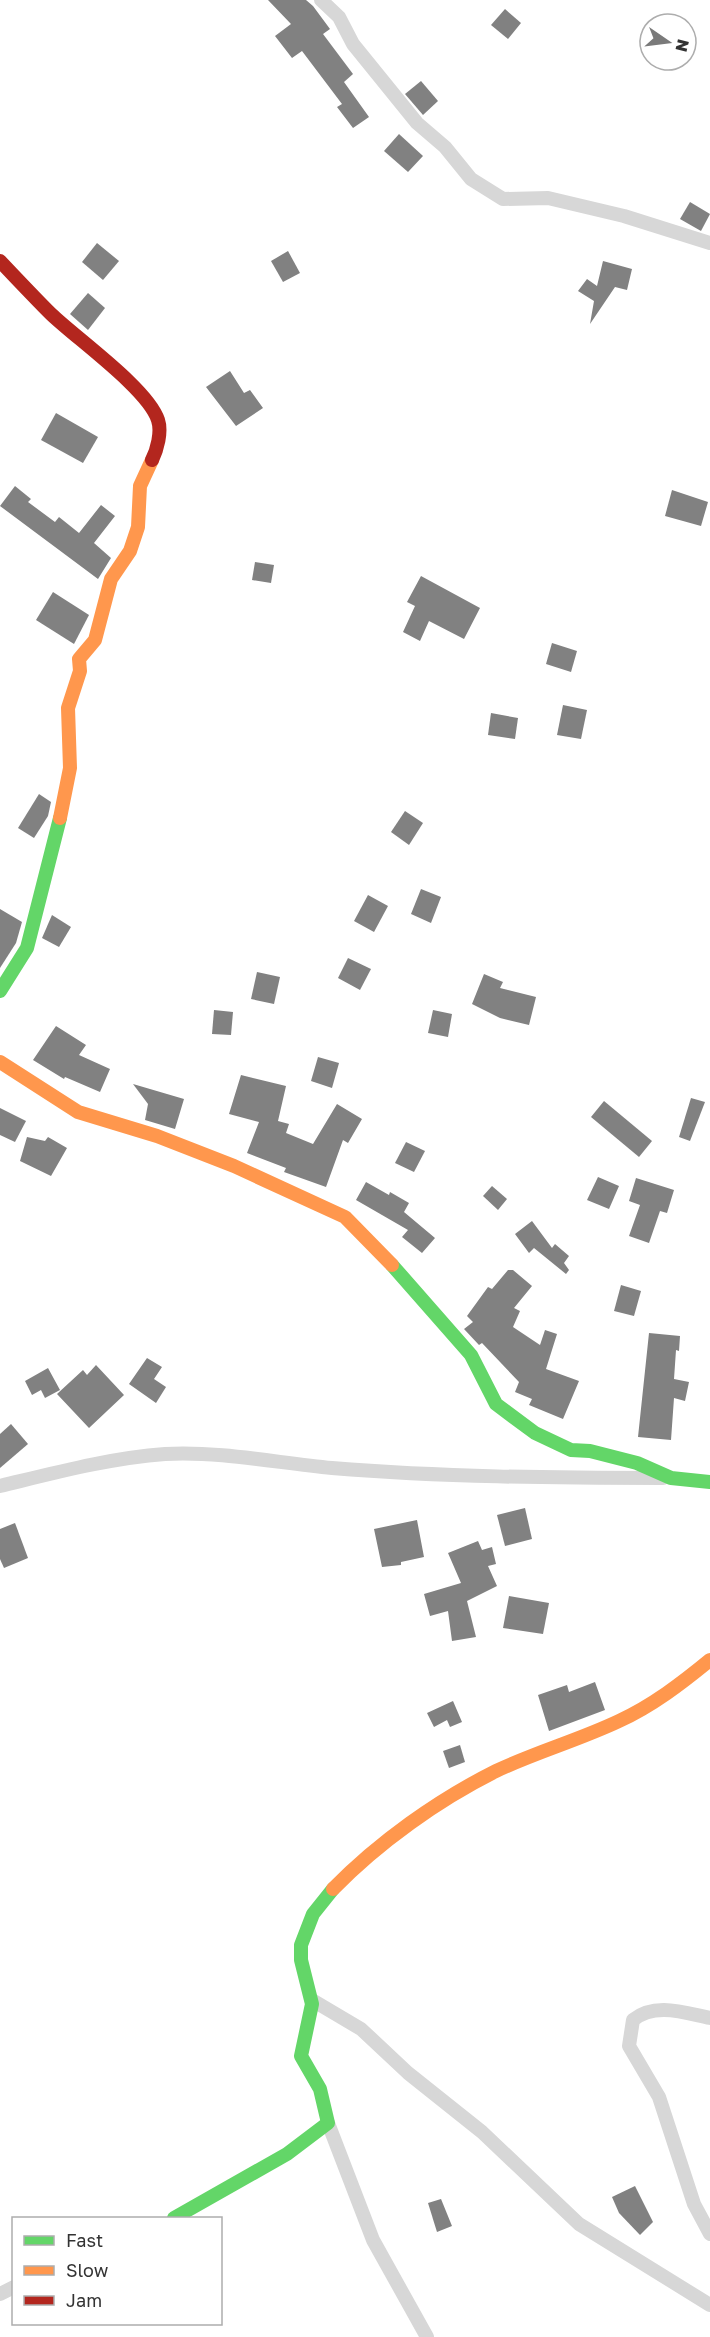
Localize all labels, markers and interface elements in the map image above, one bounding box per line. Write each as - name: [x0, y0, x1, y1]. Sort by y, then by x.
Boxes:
- north arrow: [638, 12, 698, 72]
- text: N: [671, 37, 694, 54]
- legend: [12, 2217, 222, 2325]
- text: Fast: [66, 2229, 103, 2251]
- text: Slow: [66, 2259, 109, 2281]
- text: Jam: [66, 2289, 102, 2311]

